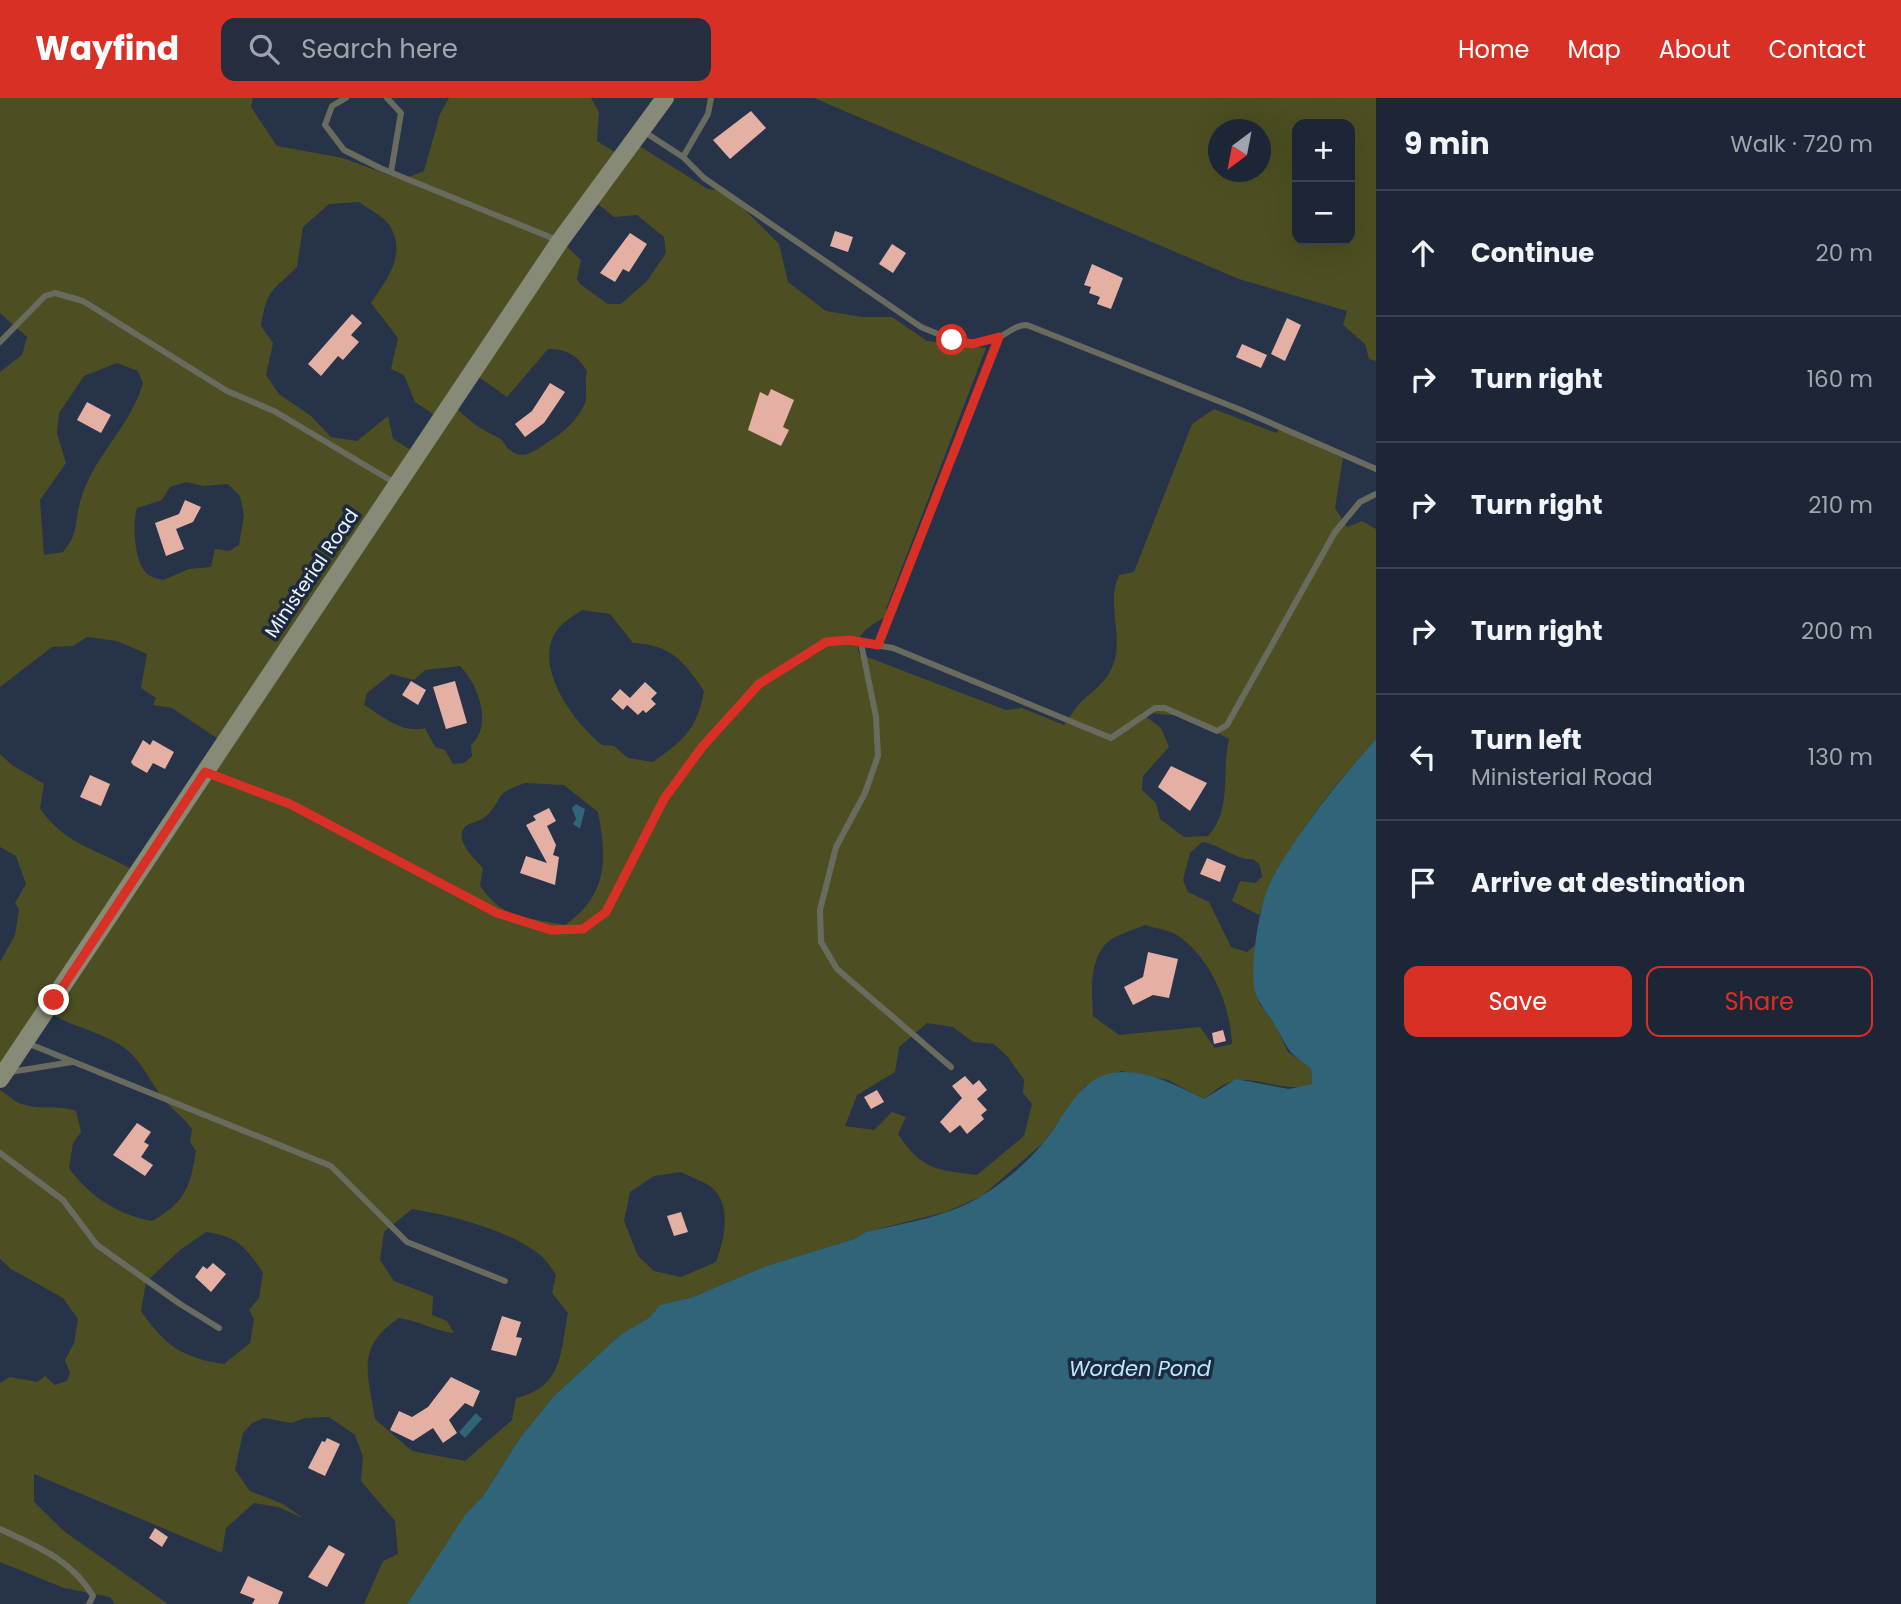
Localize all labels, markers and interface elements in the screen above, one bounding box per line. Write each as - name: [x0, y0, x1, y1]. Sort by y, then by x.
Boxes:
- search box: [221, 18, 711, 81]
- text: Wayfind: [35, 25, 179, 72]
- icon: search: [245, 30, 283, 68]
- text: Search here: [301, 31, 458, 67]
- text: Home: [1458, 33, 1530, 66]
- text: Map: [1568, 33, 1621, 66]
- text: About: [1659, 33, 1730, 66]
- text: Contact: [1768, 33, 1866, 66]
- north arrow: [1208, 119, 1271, 182]
- map controls: [1292, 119, 1355, 245]
- button: +: [1292, 119, 1355, 182]
- text: 9 min: [1404, 122, 1490, 165]
- text: Walk · 720 m: [1730, 128, 1873, 160]
- button: −: [1292, 182, 1355, 245]
- icon: ahead: [1404, 234, 1442, 272]
- text: Continue: [1471, 235, 1594, 271]
- text: 20 m: [1815, 237, 1873, 269]
- route start: [936, 324, 967, 355]
- icon: right: [1404, 360, 1442, 398]
- text: Turn right: [1471, 361, 1603, 397]
- text: 160 m: [1807, 363, 1873, 395]
- icon: right: [1404, 486, 1442, 524]
- text: Turn right: [1471, 487, 1603, 523]
- text: 210 m: [1808, 489, 1873, 521]
- street label: Ministerial Road: [258, 503, 365, 643]
- icon: right: [1404, 612, 1442, 650]
- text: Turn right: [1471, 613, 1603, 649]
- text: 200 m: [1801, 615, 1873, 647]
- text: Turn left: [1471, 722, 1582, 758]
- icon: left: [1404, 738, 1442, 776]
- text: 130 m: [1808, 741, 1873, 773]
- text: Ministerial Road: [1471, 761, 1653, 793]
- icon: arrive: [1404, 864, 1442, 902]
- text: Arrive at destination: [1471, 865, 1746, 901]
- button: Save: [1404, 966, 1632, 1037]
- button: Share: [1646, 966, 1873, 1037]
- route end: [38, 984, 69, 1015]
- water label: Worden Pond: [1069, 1354, 1212, 1383]

